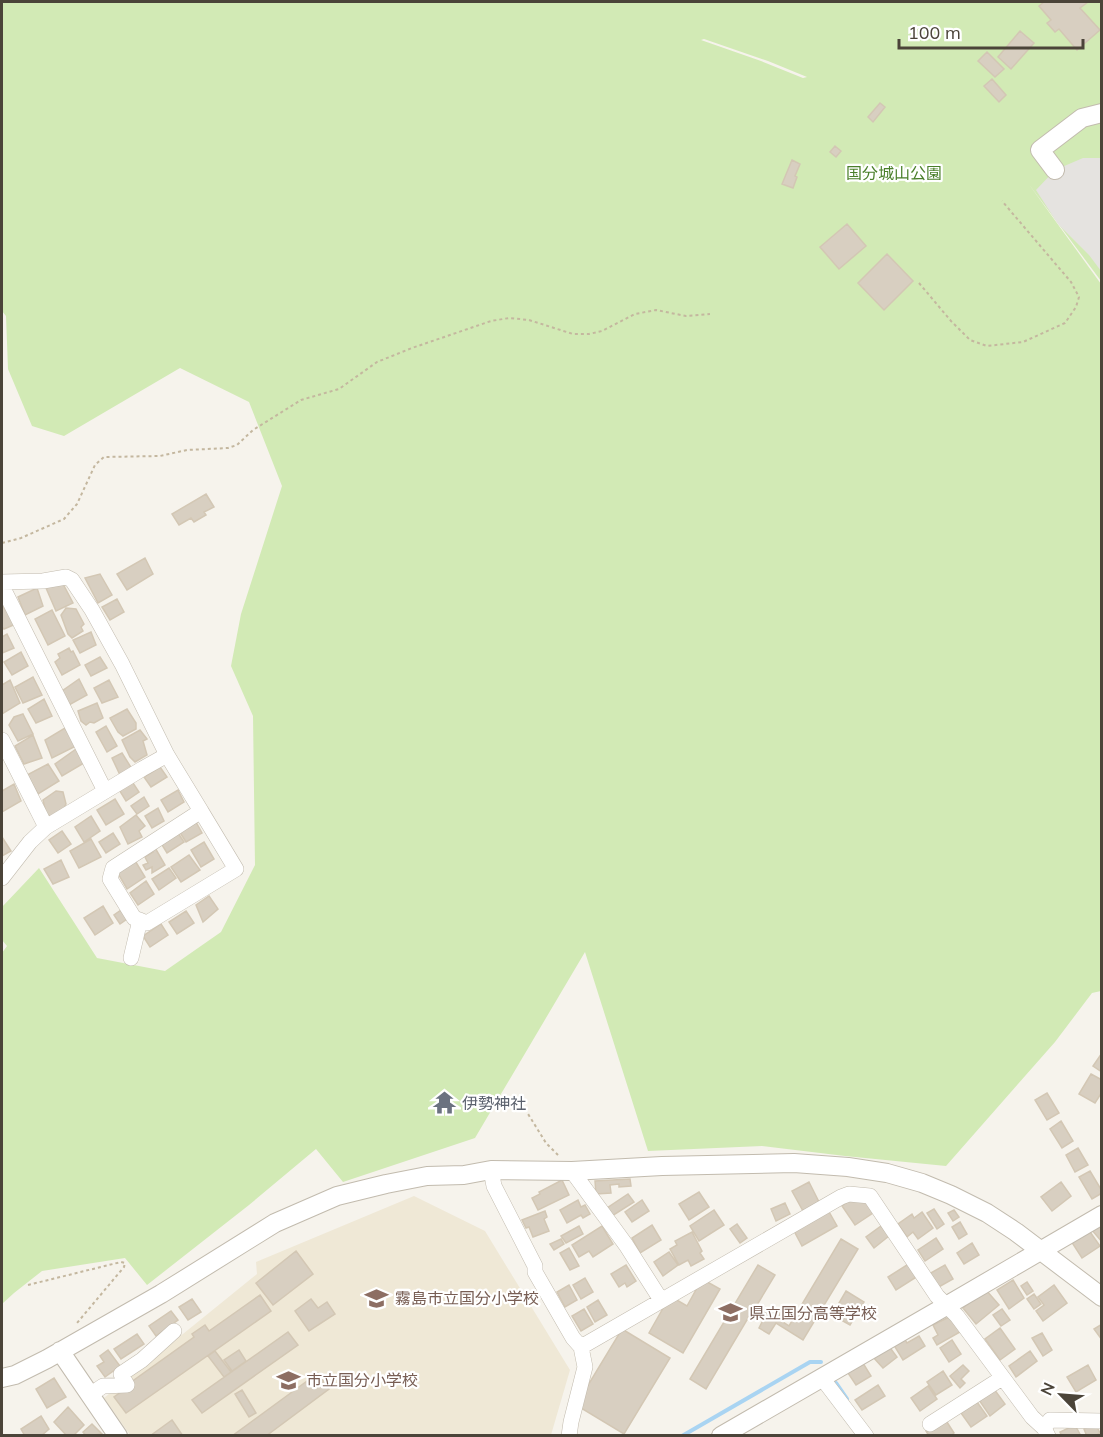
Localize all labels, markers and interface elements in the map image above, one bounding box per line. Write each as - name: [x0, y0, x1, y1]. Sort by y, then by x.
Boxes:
- scale bar: [899, 12, 1084, 50]
- text: 100 m: [908, 21, 961, 44]
- park label: 国分城山公園: [846, 163, 942, 183]
- temple icon: 伊勢神社: [431, 1090, 457, 1116]
- place label: 伊勢神社: [462, 1093, 526, 1113]
- school or university icon: 霧島市立国分小学校: [364, 1285, 390, 1311]
- place label: 霧島市立国分小学校: [395, 1288, 539, 1308]
- school or university icon: 県立国分高等学校: [718, 1300, 744, 1326]
- place label: 県立国分高等学校: [749, 1303, 877, 1323]
- north arrow: [1031, 1365, 1091, 1425]
- school or university icon: 市立国分小学校: [275, 1367, 301, 1393]
- place label: 市立国分小学校: [306, 1370, 418, 1390]
- text: N: [1036, 1379, 1059, 1398]

